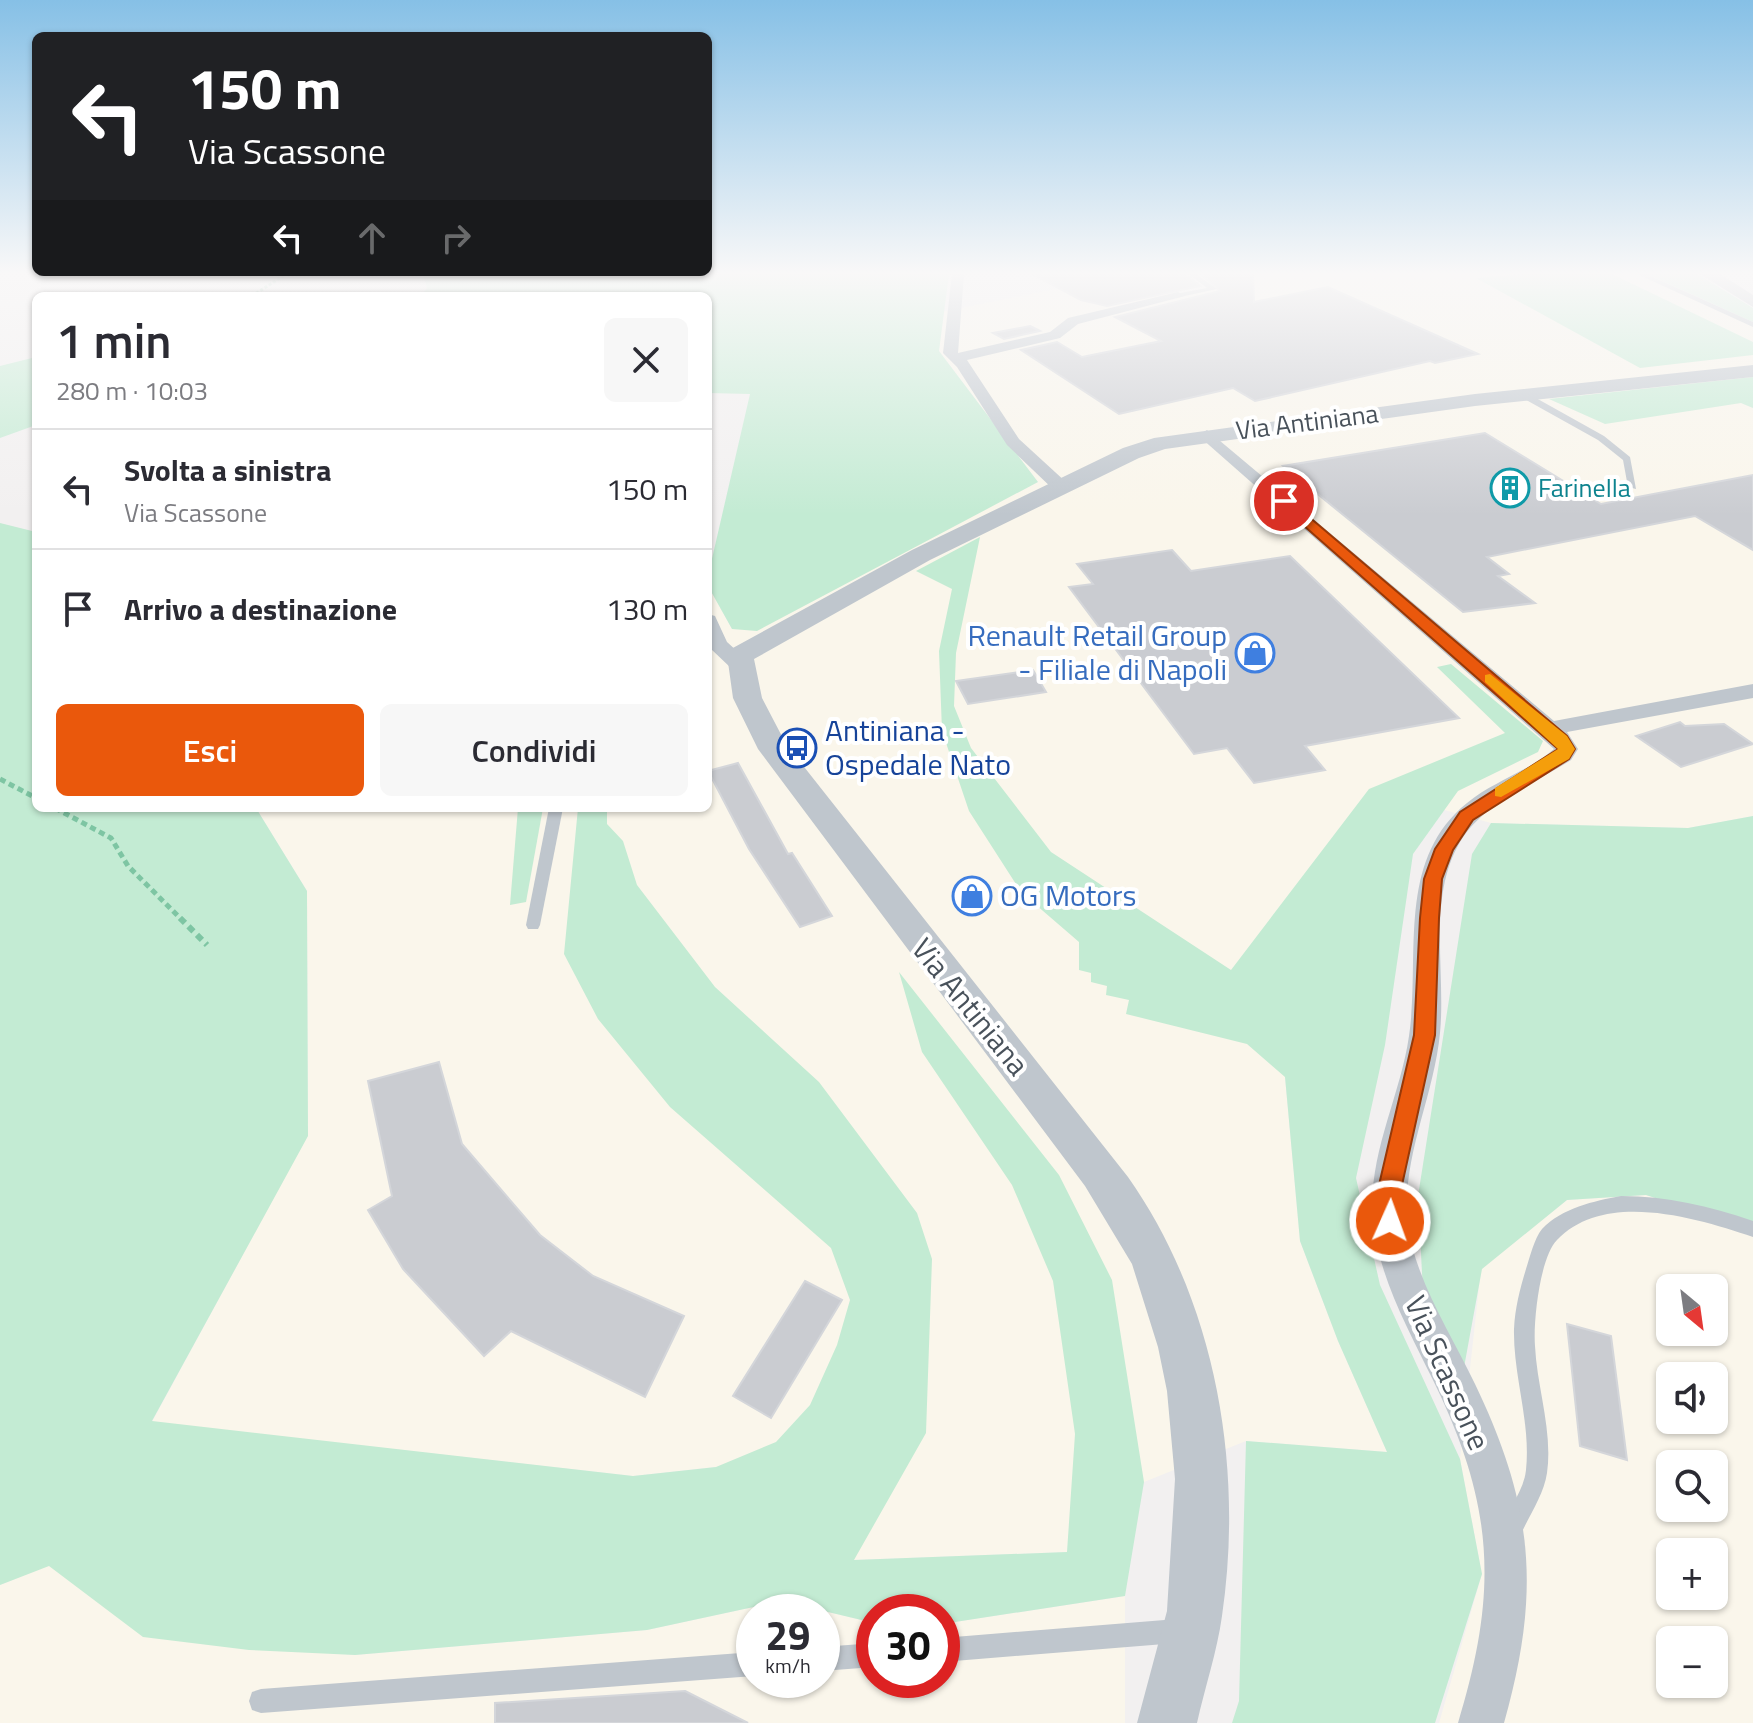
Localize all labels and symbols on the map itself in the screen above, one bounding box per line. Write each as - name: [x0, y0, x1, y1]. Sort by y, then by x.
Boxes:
- street label: Via Antiniana: [1233, 393, 1381, 450]
- pin: [1250, 467, 1318, 535]
- building icon: Farinella: [1489, 467, 1531, 509]
- place label: Farinella: [1538, 468, 1631, 507]
- place label: Renault Retail Group - Filiale di Napoli: [967, 612, 1227, 692]
- shop icon: Renault Retail Group - Filiale di Napoli: [1234, 632, 1276, 674]
- place label: Antiniana - Ospedale Nato: [825, 707, 1011, 787]
- bus stop icon: Antiniana - Ospedale Nato: [776, 727, 818, 769]
- place label: OG Motors: [1000, 872, 1136, 918]
- shop icon: OG Motors: [951, 875, 993, 917]
- street label: Via Antiniana: [901, 928, 1041, 1085]
- position arrow: [1348, 1179, 1432, 1263]
- north arrow: [1656, 1274, 1728, 1346]
- street label: Via Scassone: [1393, 1288, 1502, 1457]
- speed limit sign: 30: [856, 1594, 960, 1698]

